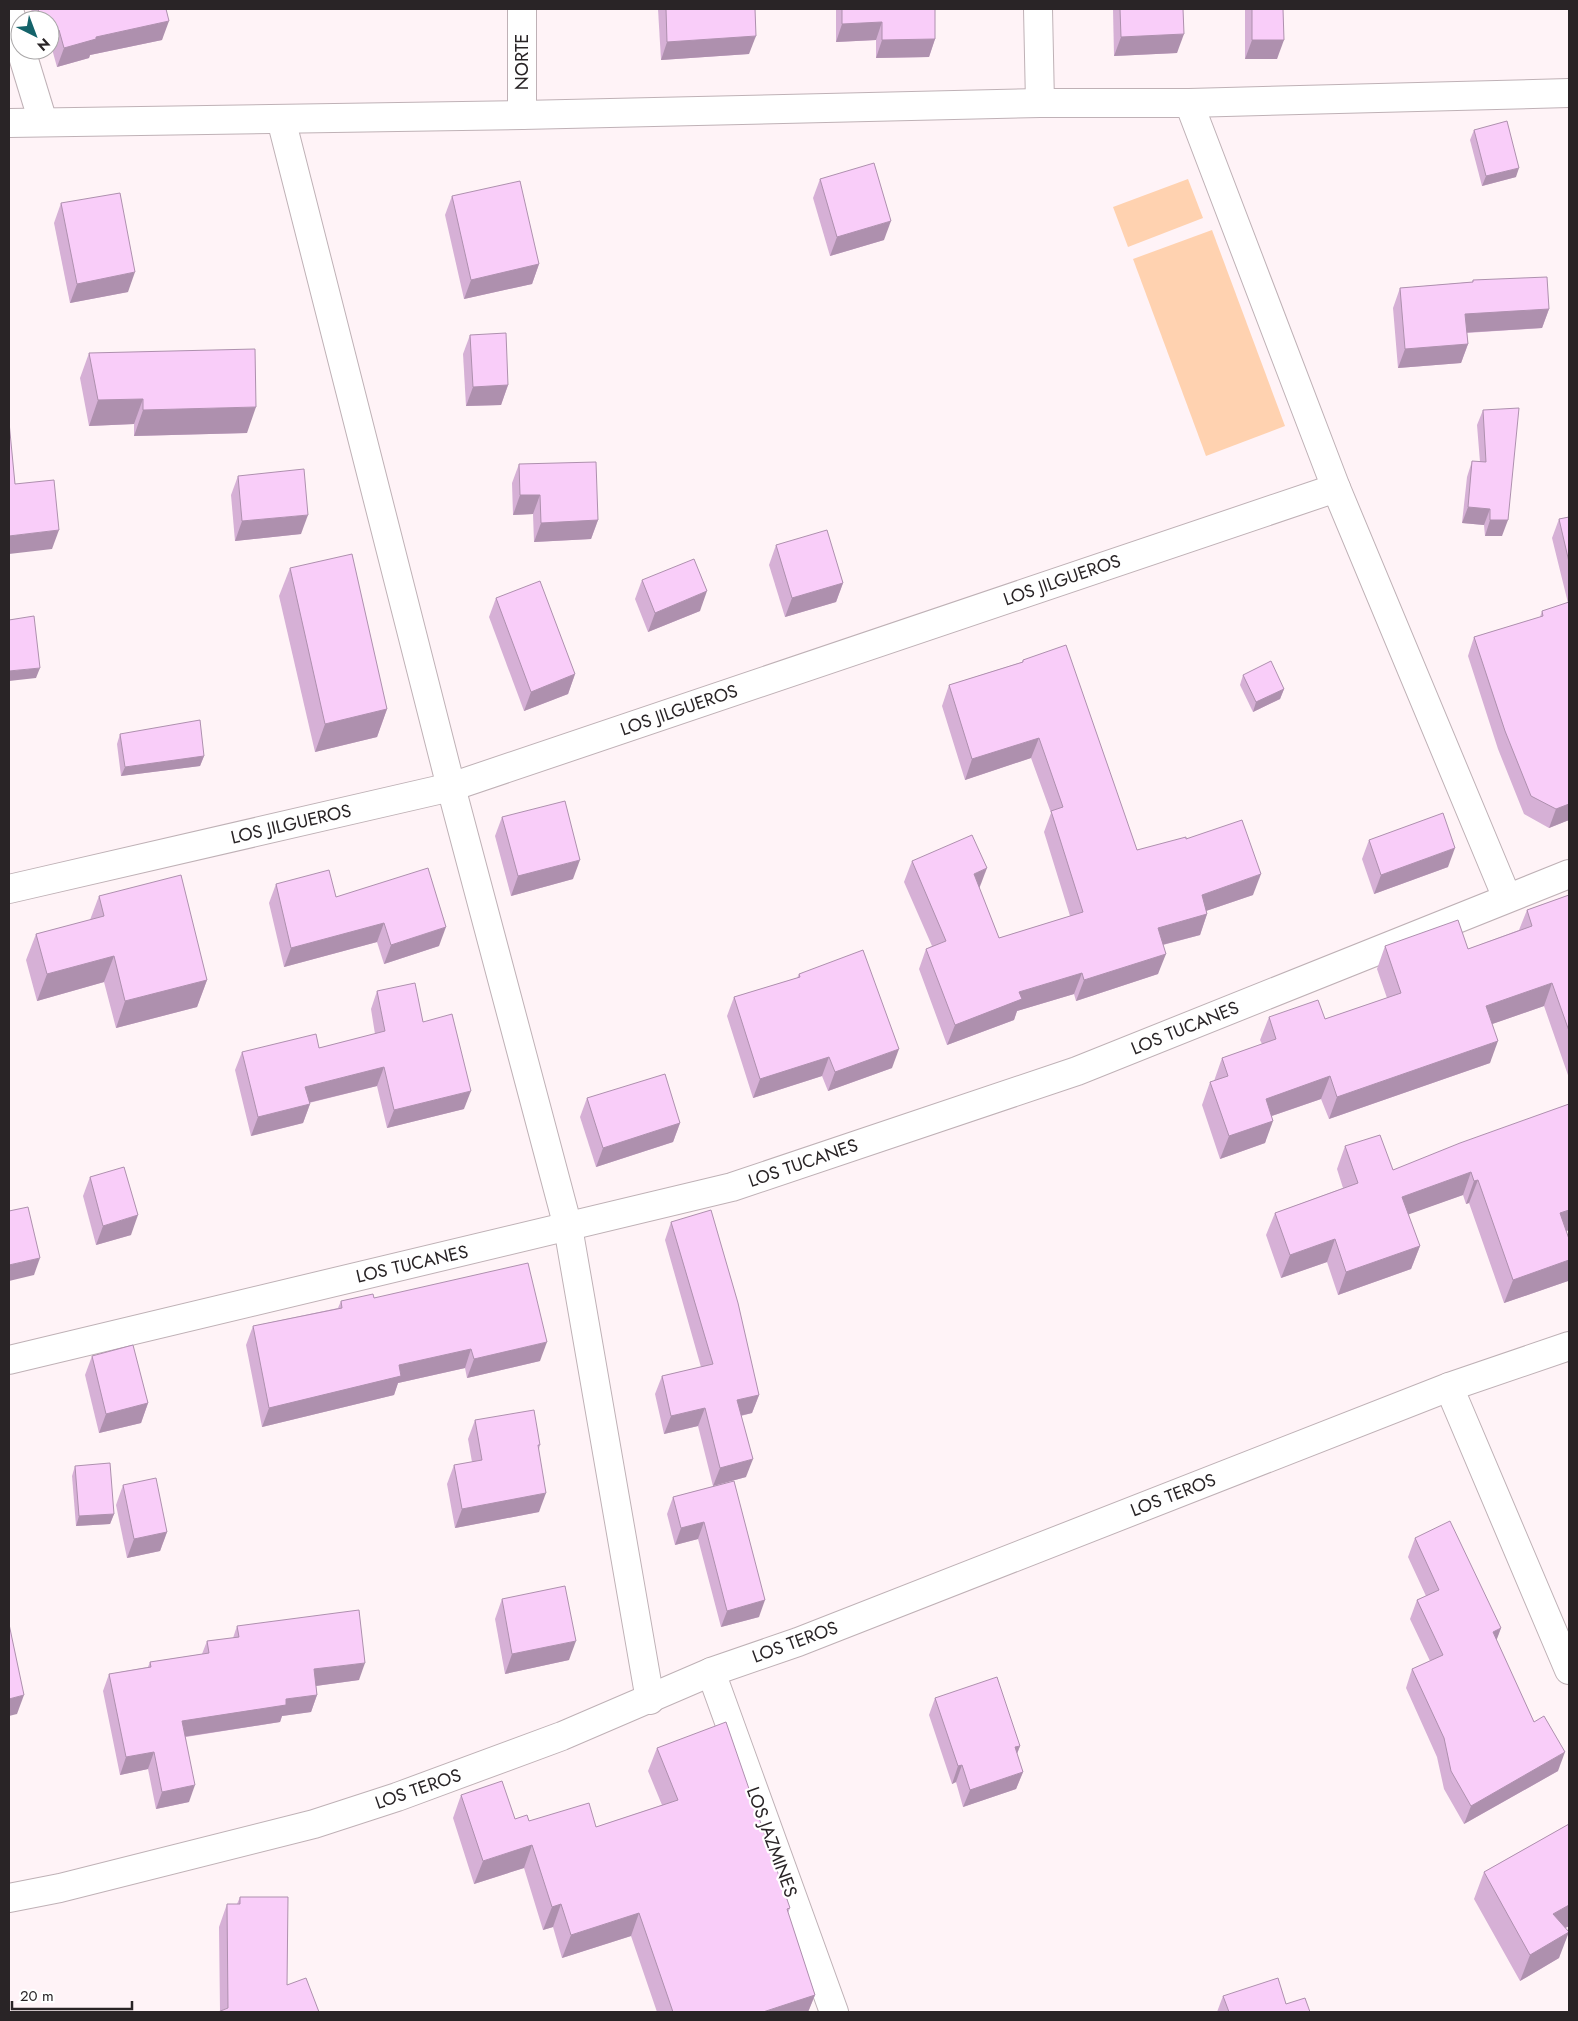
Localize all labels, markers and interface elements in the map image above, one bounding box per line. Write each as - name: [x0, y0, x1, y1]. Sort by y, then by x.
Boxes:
- north arrow: [10, 10, 60, 60]
- text: N: [33, 34, 55, 56]
- street label: NORTE: [509, 34, 535, 90]
- street label: LOS JILGUEROS: [1000, 548, 1124, 612]
- street label: LOS JILGUEROS: [617, 678, 741, 742]
- street label: LOS JILGUEROS: [228, 798, 354, 850]
- street label: LOS TUCANES: [1127, 994, 1243, 1061]
- street label: LOS TUCANES: [745, 1132, 861, 1194]
- street label: LOS TUCANES: [353, 1238, 471, 1290]
- street label: LOS TEROS: [1127, 1467, 1220, 1523]
- street label: LOS TEROS: [749, 1614, 842, 1670]
- street label: LOS TEROS: [371, 1762, 465, 1816]
- street label: LOS JAZMINES: [740, 1783, 804, 1901]
- scale bar: [12, 1978, 132, 2010]
- text: 20 m: [20, 1985, 54, 2007]

